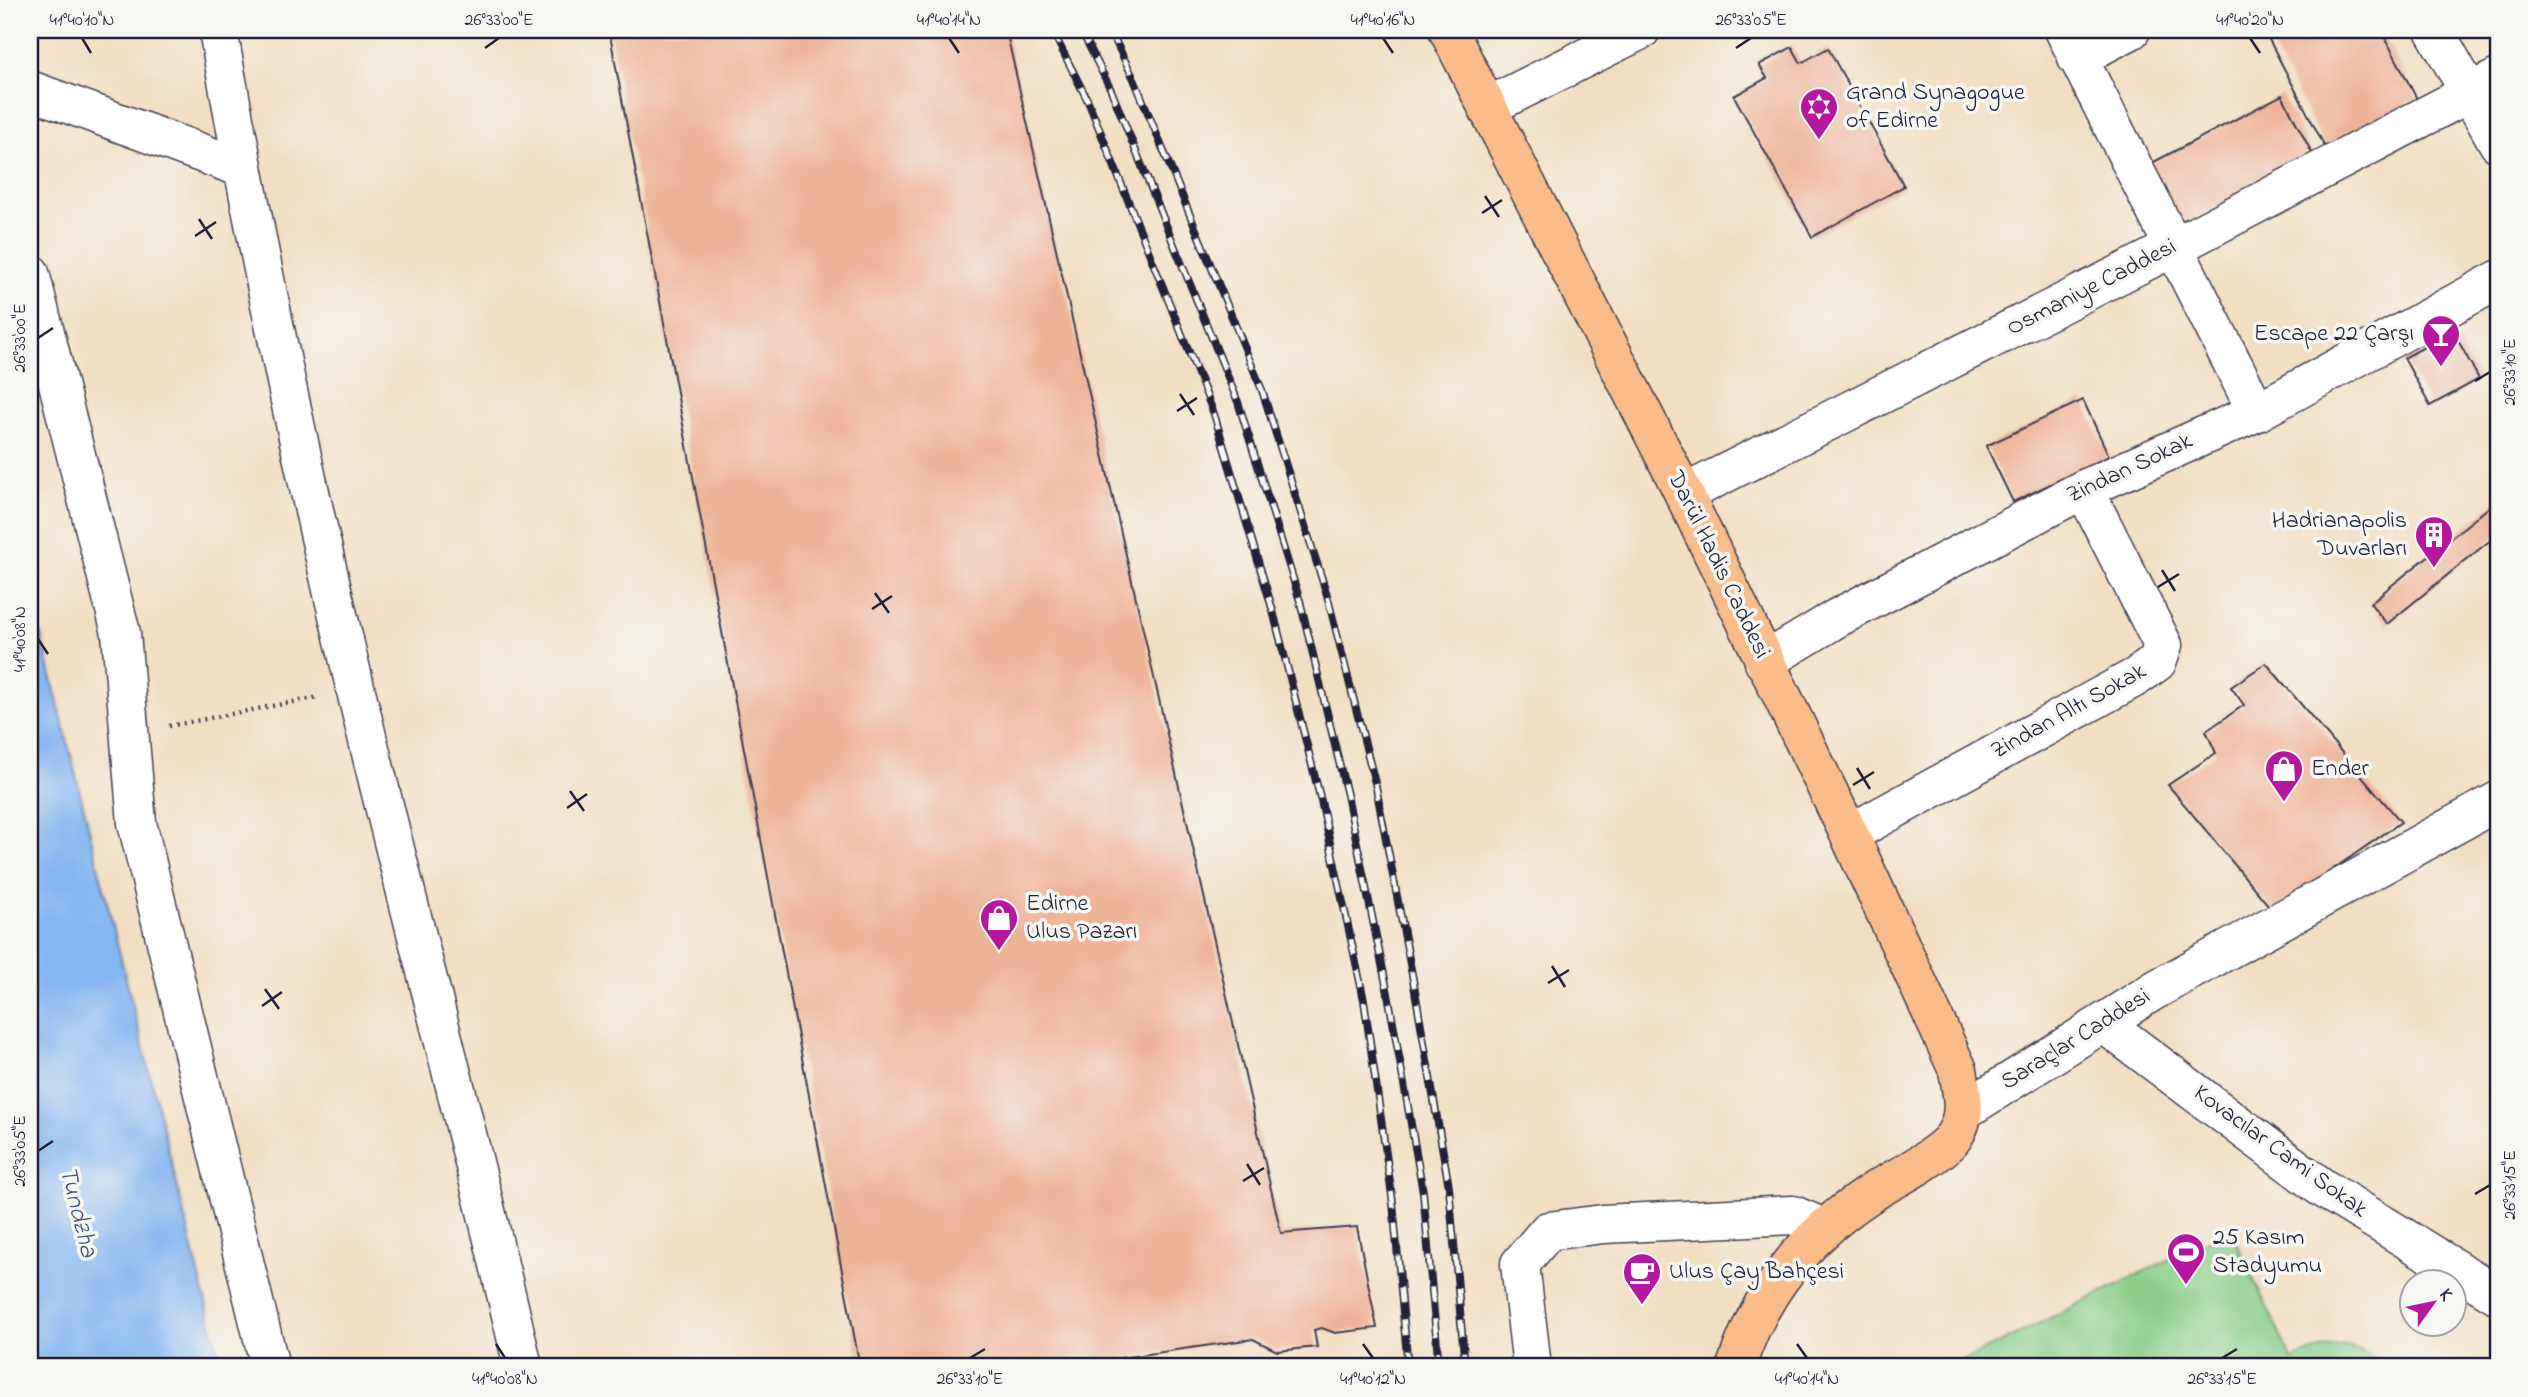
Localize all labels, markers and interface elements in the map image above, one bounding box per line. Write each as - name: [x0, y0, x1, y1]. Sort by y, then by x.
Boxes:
- text: 41°40'10"N: [50, 8, 114, 34]
- text: 26°33'00"E: [464, 8, 534, 34]
- text: 41°40'14"N: [917, 8, 981, 34]
- text: 41°40'16"N: [1350, 8, 1416, 34]
- text: 26°33'05"E: [1715, 8, 1787, 34]
- text: 41°40'20"N: [2216, 8, 2284, 34]
- place label: Grand Synagogue of Edirne: [1846, 76, 2025, 139]
- synagogue icon: Grand Synagogue of Edirne: [1798, 86, 1840, 141]
- street label: Osmaniye Caddesi: [2001, 230, 2183, 347]
- text: 26°33'00"E: [8, 303, 34, 373]
- bar icon: Escape 22 Çarşı: [2420, 313, 2462, 368]
- place label: Escape 22 Çarşı: [2254, 317, 2414, 352]
- text: 26°33'10"E: [2498, 338, 2524, 406]
- street label: Zindan Sokak: [2061, 424, 2199, 513]
- street label: Darül Hadis Caddesi: [1657, 464, 1779, 665]
- place label: Hadrianapolis Duvarları: [2272, 504, 2407, 567]
- building icon: Hadrianapolis Duvarları: [2413, 514, 2455, 569]
- text: 41°40'08"N: [8, 606, 34, 672]
- street label: Zindan Altı Sokak: [1985, 655, 2153, 769]
- shop icon: Ender: [2263, 748, 2305, 803]
- place label: Ender: [2311, 752, 2370, 787]
- place label: Edirne Ulus Pazarı: [1026, 887, 1137, 950]
- shop icon: Edirne Ulus Pazarı: [978, 897, 1020, 952]
- street label: Saraçlar Caddesi: [1995, 980, 2157, 1100]
- street label: Kovacılar Cami Sokak: [2186, 1077, 2375, 1228]
- text: 26°33'05"E: [8, 1115, 34, 1187]
- text: 26°33'15"E: [2498, 1150, 2524, 1220]
- water label: Tundzha: [47, 1162, 107, 1263]
- place label: 25 Kasım Stadyumu: [2213, 1221, 2322, 1285]
- sports icon: 25 Kasım Stadyumu: [2165, 1231, 2207, 1286]
- cafe icon: Ulus Çay Bahçesi: [1621, 1251, 1663, 1306]
- place label: Ulus Çay Bahçesi: [1669, 1255, 1844, 1291]
- north arrow: [2398, 1268, 2468, 1338]
- text: K: [2431, 1284, 2459, 1307]
- text: 41°40'08"N: [472, 1367, 538, 1393]
- text: 26°33'10"E: [936, 1367, 1004, 1393]
- text: 41°40'12"N: [1340, 1367, 1406, 1393]
- text: 41°40'14"N: [1775, 1367, 1839, 1393]
- text: 26°33'15"E: [2187, 1367, 2257, 1393]

